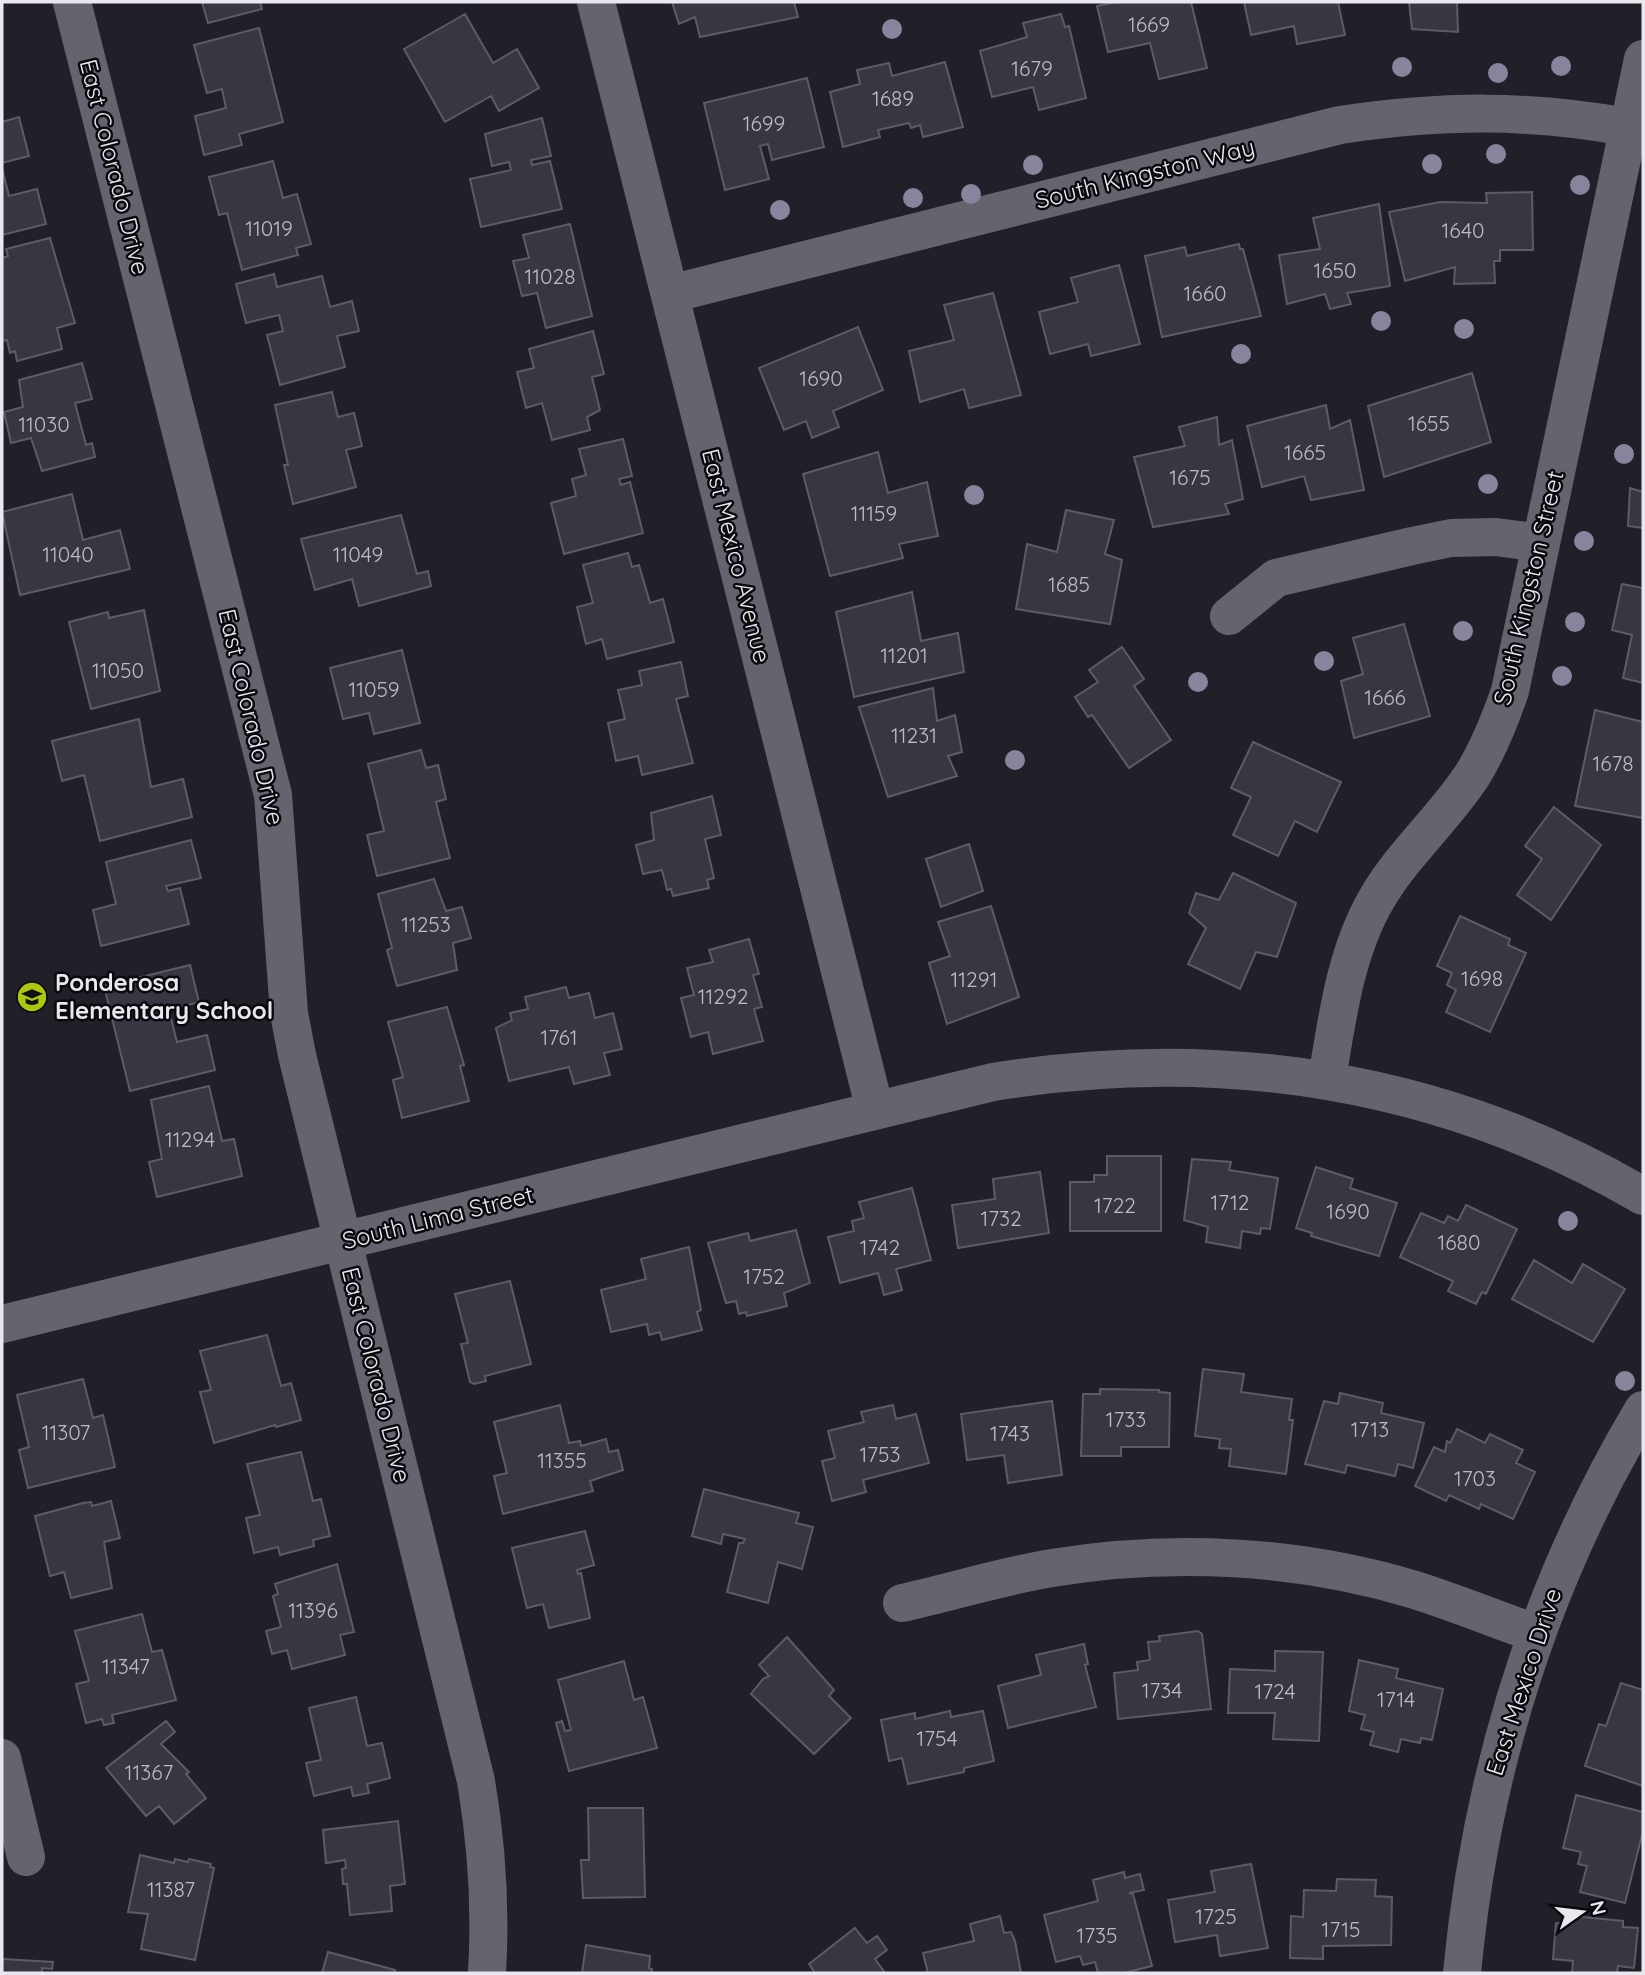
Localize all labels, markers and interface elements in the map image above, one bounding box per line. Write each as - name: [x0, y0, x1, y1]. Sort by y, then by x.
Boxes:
- house number: 1669: [1128, 11, 1170, 37]
- house number: 1679: [1011, 55, 1053, 81]
- street label: East Colorado Drive: [74, 56, 156, 278]
- house number: 1689: [872, 85, 914, 111]
- house number: 1699: [743, 110, 785, 136]
- street label: South Kingston Way: [1032, 131, 1258, 215]
- house number: 11019: [245, 215, 293, 241]
- house number: 1640: [1442, 217, 1484, 243]
- house number: 1650: [1313, 257, 1357, 283]
- house number: 11028: [524, 263, 576, 289]
- house number: 1660: [1184, 280, 1226, 306]
- house number: 1690: [799, 365, 843, 391]
- house number: 1655: [1408, 410, 1450, 436]
- house number: 11030: [18, 411, 70, 437]
- house number: 1665: [1284, 439, 1326, 465]
- street label: East Mexico Avenue: [696, 446, 778, 666]
- house number: 1675: [1169, 464, 1211, 490]
- street label: South Kingston Street: [1486, 468, 1570, 708]
- house number: 11159: [851, 500, 897, 526]
- house number: 11040: [42, 541, 94, 567]
- house number: 11049: [333, 541, 383, 567]
- house number: 1685: [1048, 571, 1090, 597]
- street label: East Colorado Drive: [213, 606, 291, 828]
- house number: 11201: [880, 642, 928, 668]
- house number: 11050: [92, 657, 144, 683]
- house number: 11059: [348, 676, 400, 702]
- house number: 1666: [1364, 684, 1406, 710]
- house number: 11231: [891, 722, 937, 748]
- house number: 1678: [1592, 750, 1634, 776]
- house number: 11253: [401, 911, 451, 937]
- house number: 1698: [1461, 965, 1503, 991]
- house number: 11291: [951, 966, 997, 992]
- place label: Ponderosa Elementary School: [55, 967, 273, 1025]
- school or university icon: Ponderosa Elementary School: [15, 980, 49, 1014]
- house number: 11292: [698, 983, 748, 1009]
- house number: 1761: [541, 1024, 577, 1050]
- house number: 11294: [165, 1126, 215, 1152]
- street label: South Lima Street: [339, 1179, 537, 1255]
- house number: 1712: [1211, 1189, 1249, 1215]
- house number: 1722: [1094, 1192, 1136, 1218]
- house number: 1690: [1326, 1198, 1370, 1224]
- house number: 1732: [980, 1205, 1022, 1231]
- house number: 1680: [1438, 1229, 1480, 1255]
- house number: 1742: [860, 1234, 900, 1260]
- house number: 1752: [743, 1263, 785, 1289]
- street label: East Colorado Drive: [336, 1264, 418, 1486]
- house number: 1733: [1106, 1406, 1146, 1432]
- house number: 1713: [1351, 1416, 1389, 1442]
- house number: 11307: [42, 1419, 91, 1445]
- house number: 1743: [990, 1420, 1030, 1446]
- house number: 1753: [860, 1441, 901, 1467]
- house number: 11355: [537, 1447, 587, 1473]
- house number: 1703: [1454, 1465, 1496, 1491]
- street label: East Mexico Drive: [1479, 1584, 1567, 1779]
- house number: 11396: [288, 1597, 338, 1623]
- house number: 11347: [102, 1653, 150, 1679]
- house number: 1734: [1142, 1677, 1182, 1703]
- house number: 1724: [1255, 1678, 1295, 1704]
- house number: 1714: [1377, 1686, 1415, 1712]
- house number: 1754: [916, 1725, 958, 1751]
- house number: 11367: [125, 1759, 174, 1785]
- house number: 11387: [147, 1876, 195, 1902]
- north arrow: [1547, 1877, 1617, 1947]
- text: N: [1585, 1898, 1612, 1918]
- house number: 1725: [1195, 1903, 1237, 1929]
- house number: 1715: [1322, 1916, 1360, 1942]
- house number: 1735: [1077, 1922, 1118, 1948]

